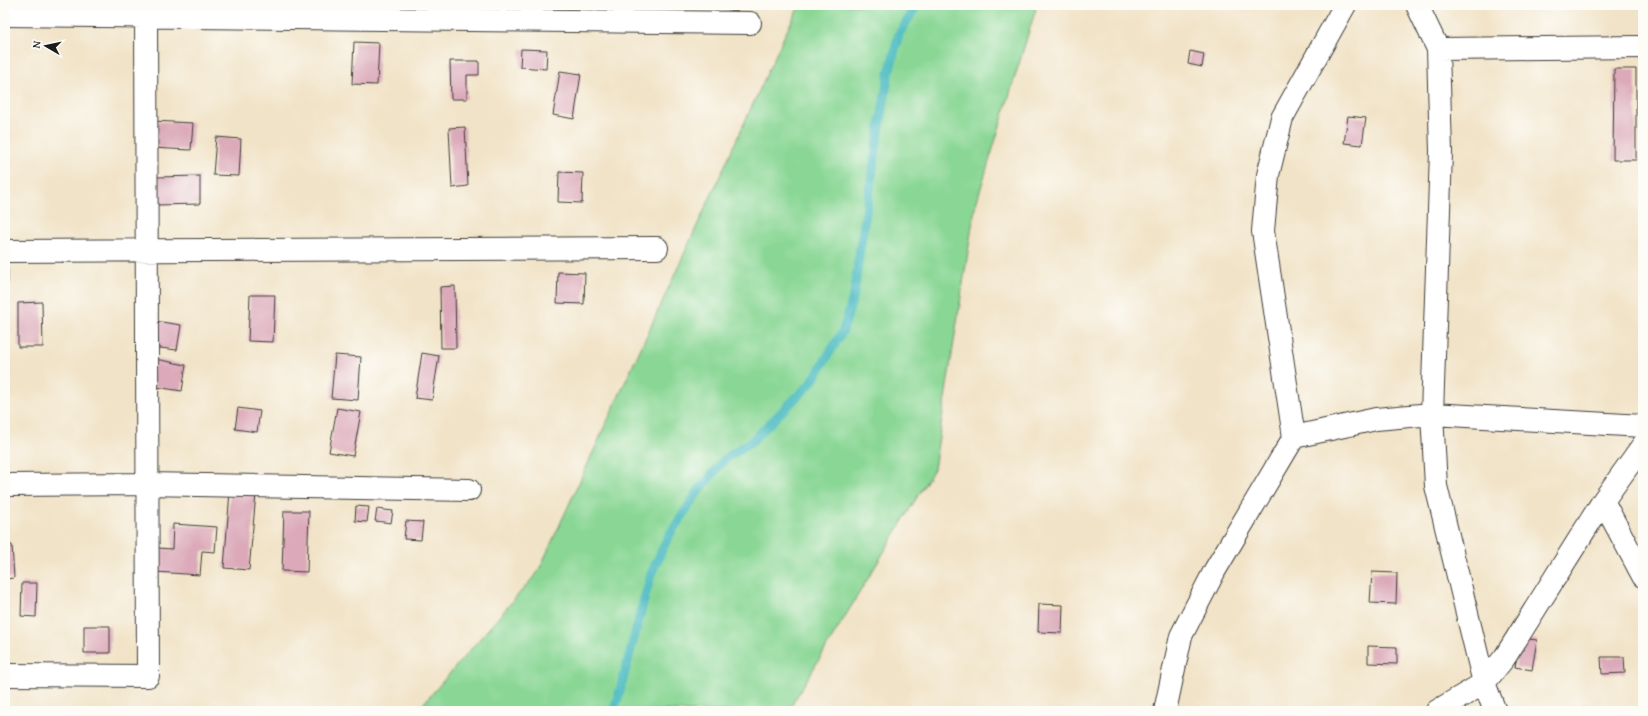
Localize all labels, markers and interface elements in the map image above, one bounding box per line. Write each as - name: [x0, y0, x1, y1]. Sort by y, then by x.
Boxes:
- north arrow: [26, 26, 66, 66]
- text: N: [28, 39, 45, 49]

